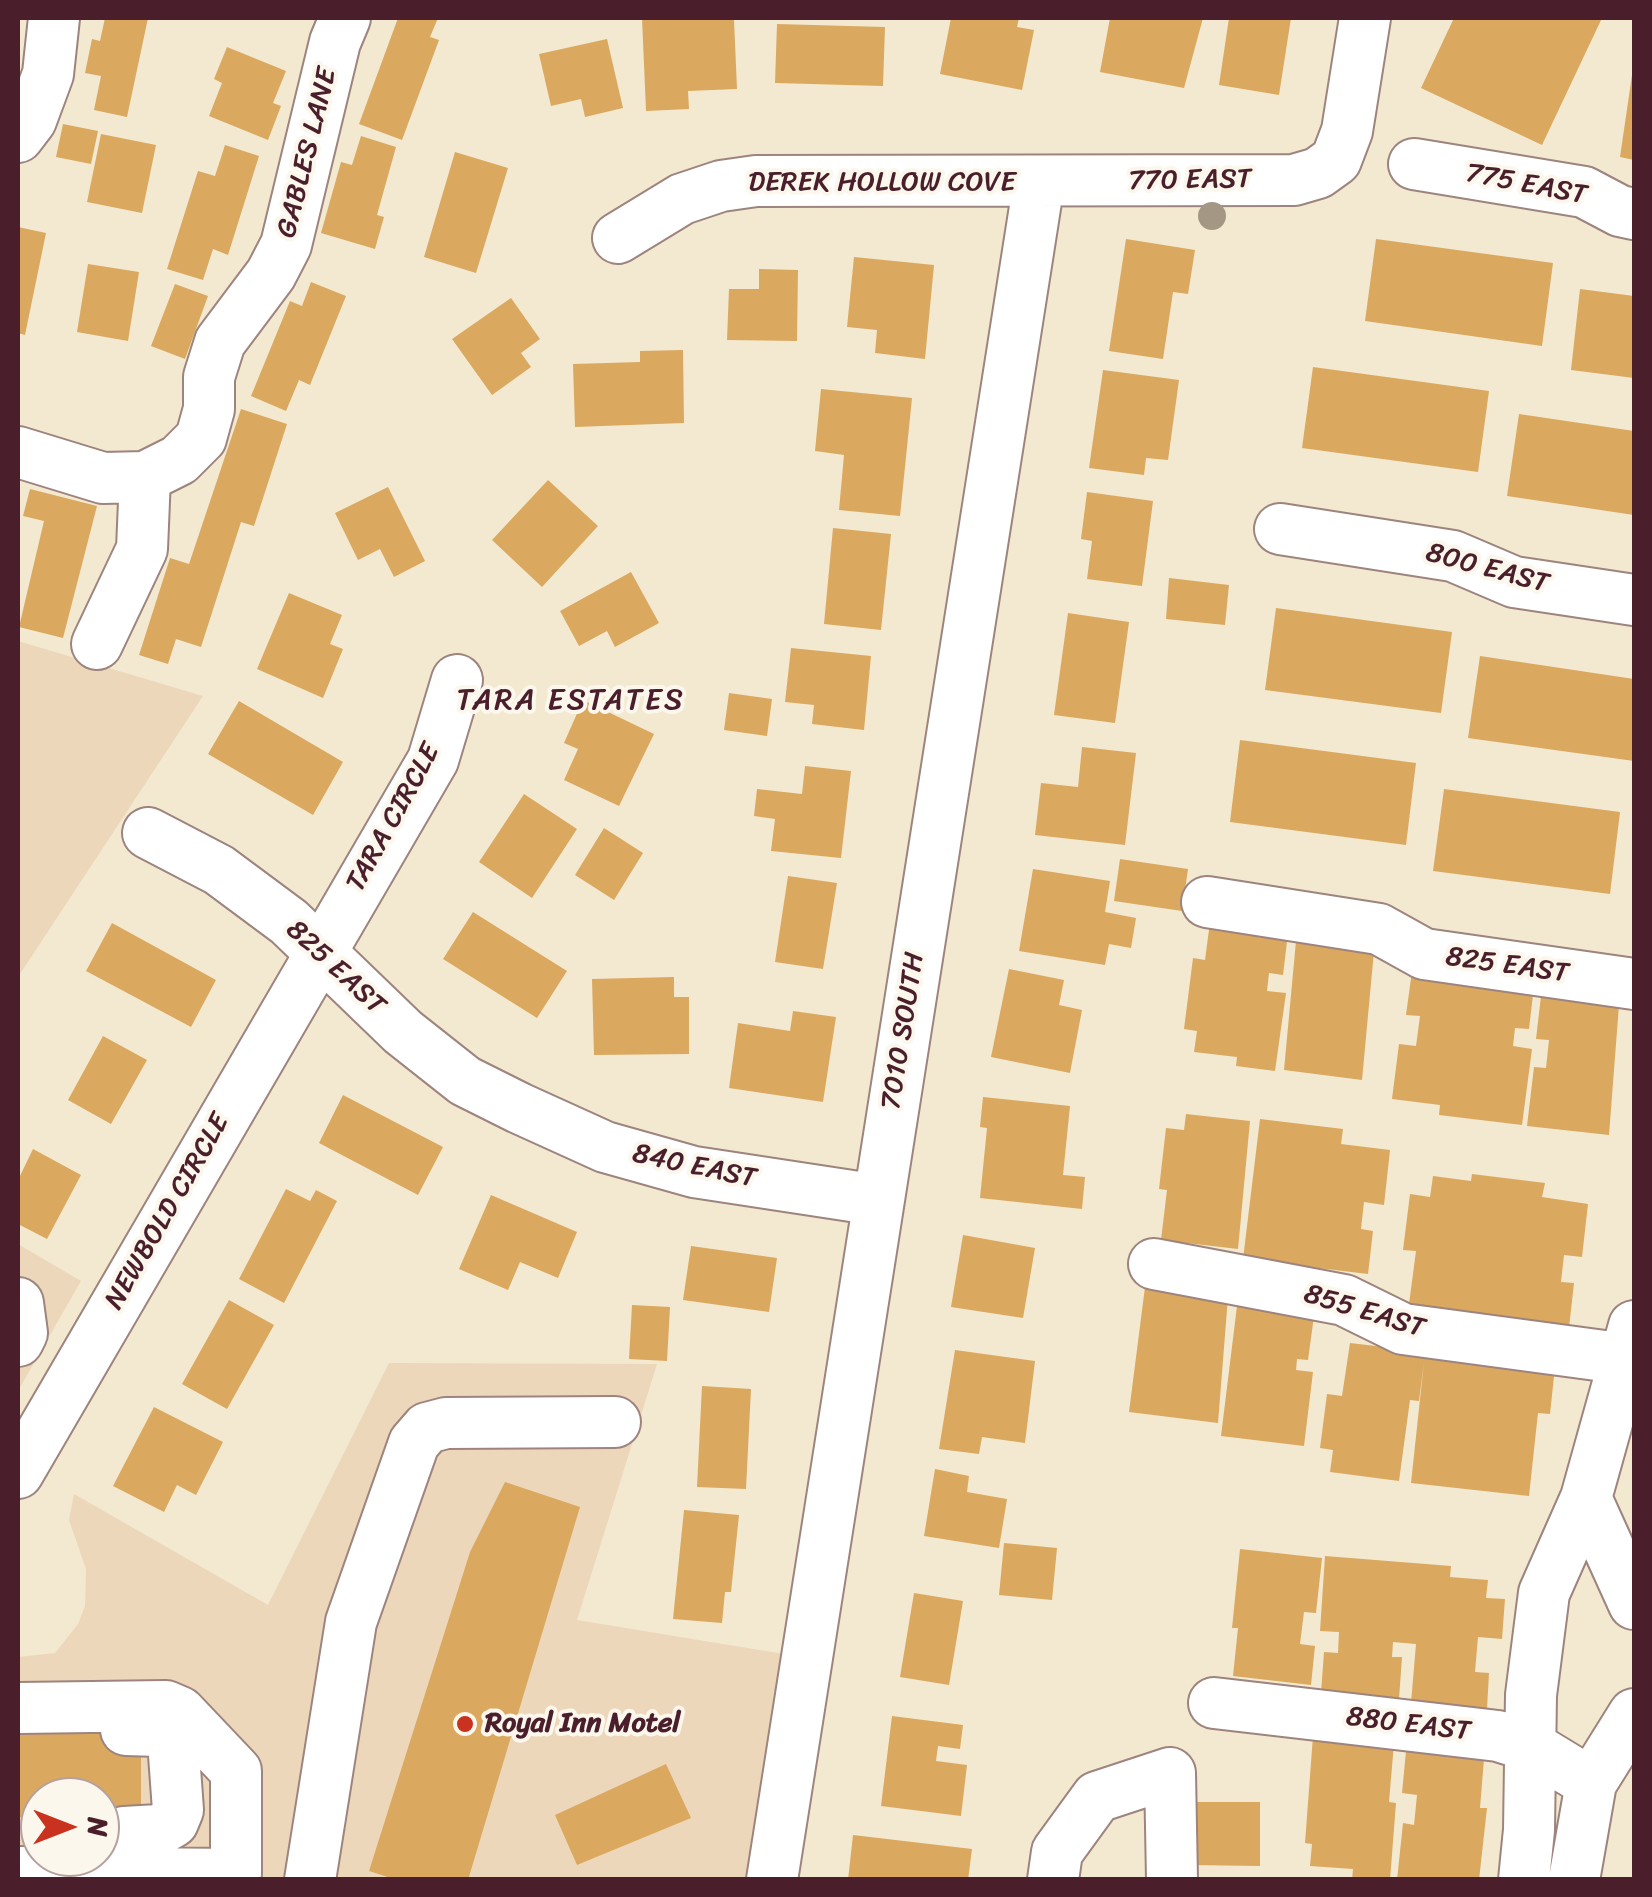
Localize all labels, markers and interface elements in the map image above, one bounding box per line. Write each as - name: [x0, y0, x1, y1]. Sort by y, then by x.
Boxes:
- street label: GABLES LANE: [271, 65, 345, 241]
- street label: 775 EAST: [1463, 157, 1589, 213]
- street label: 770 EAST: [1128, 163, 1252, 199]
- street label: DEREK HOLLOW COVE: [748, 166, 1016, 200]
- street label: 800 EAST: [1422, 536, 1552, 602]
- district label: TARA ESTATES: [458, 683, 684, 719]
- street label: TARA CIRCLE: [340, 738, 448, 898]
- street label: 825 EAST: [278, 914, 392, 1022]
- street label: 825 EAST: [1443, 941, 1571, 991]
- street label: 7010 SOUTH: [875, 950, 933, 1112]
- street label: NEWBOLD CIRCLE: [98, 1108, 238, 1316]
- street label: 840 EAST: [629, 1138, 759, 1196]
- street label: 855 EAST: [1300, 1278, 1428, 1346]
- street label: 880 EAST: [1344, 1701, 1472, 1749]
- place label: Royal Inn Motel: [485, 1707, 680, 1741]
- marker: Royal Inn Motel: [454, 1713, 476, 1735]
- north arrow: [20, 1777, 120, 1877]
- text: N: [74, 1817, 123, 1837]

